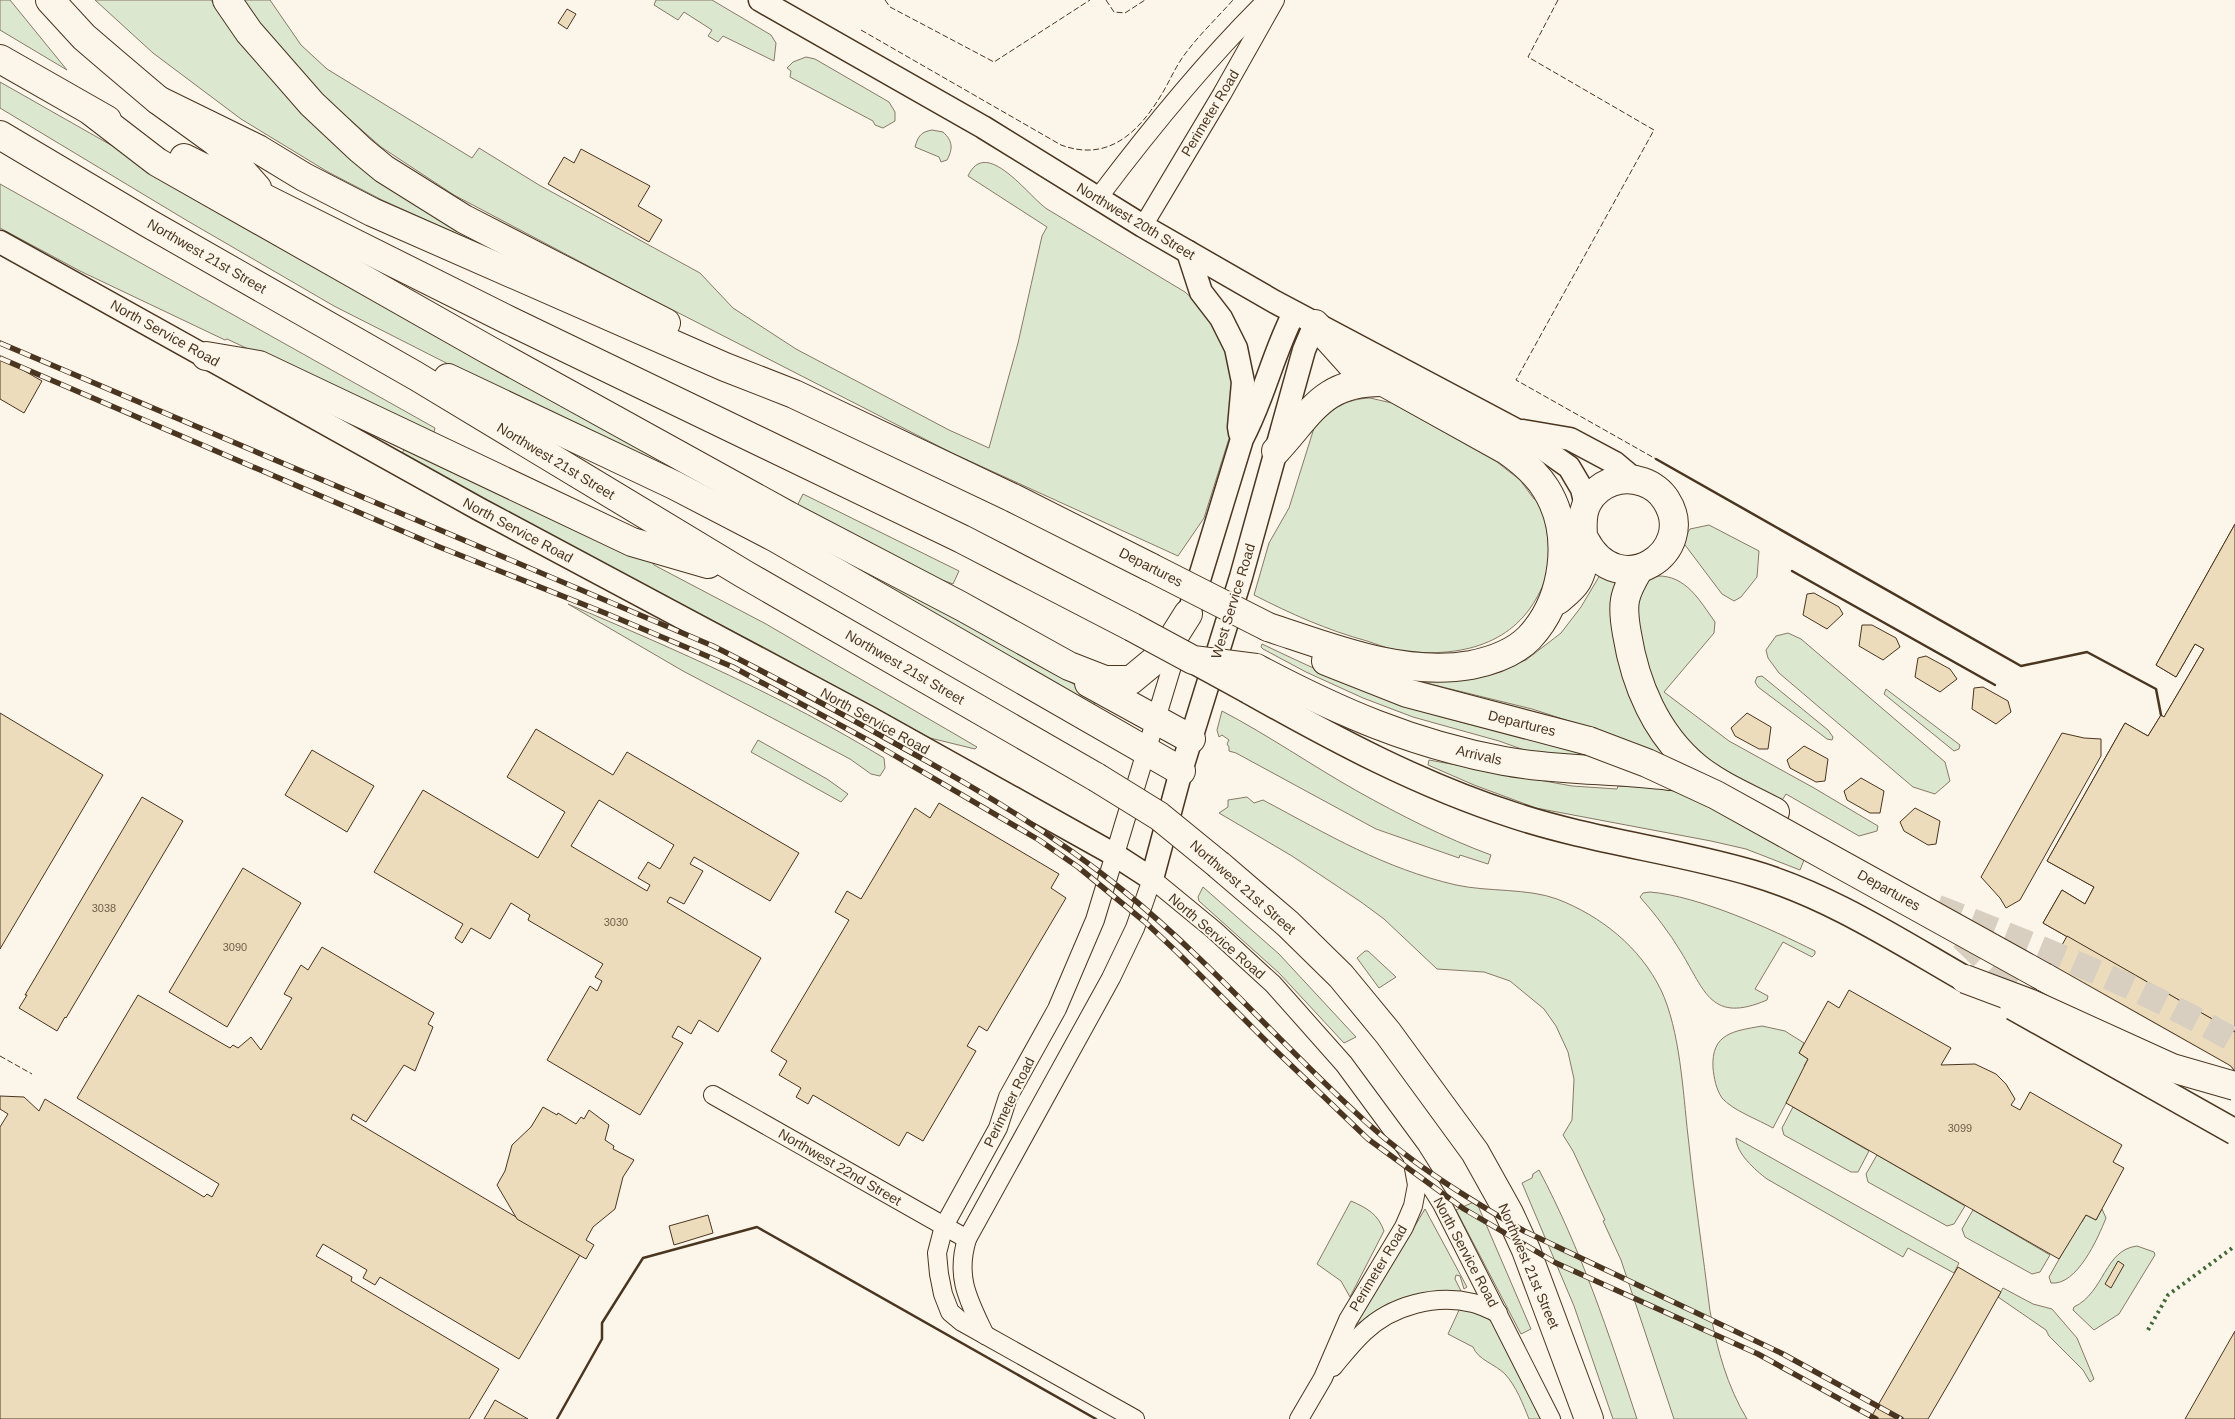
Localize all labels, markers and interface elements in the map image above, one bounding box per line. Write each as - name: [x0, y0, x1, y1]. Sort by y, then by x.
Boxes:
- street label: Perimeter Road: [1178, 67, 1242, 159]
- street label: Northwest 20th Street: [1074, 179, 1198, 263]
- street label: Northwest 21st Street: [145, 215, 269, 297]
- street label: North Service Road: [108, 296, 222, 370]
- street label: Northwest 21st Street: [494, 419, 618, 503]
- street label: North Service Road: [460, 494, 576, 566]
- street label: West Service Road: [1208, 541, 1258, 661]
- street label: Departures: [1117, 544, 1185, 590]
- street label: Northwest 21st Street: [843, 626, 967, 708]
- street label: North Service Road: [818, 684, 932, 758]
- street label: Departures: [1486, 707, 1558, 739]
- street label: Arrivals: [1454, 742, 1504, 768]
- street label: Northwest 21st Street: [1187, 837, 1299, 937]
- street label: Departures: [1855, 866, 1923, 914]
- street label: North Service Road: [1166, 890, 1268, 982]
- house number: 3038: [92, 902, 116, 914]
- house number: 3030: [604, 916, 628, 928]
- house number: 3090: [223, 941, 247, 953]
- street label: Perimeter Road: [980, 1054, 1038, 1150]
- house number: 3099: [1948, 1122, 1972, 1134]
- street label: Northwest 22nd Street: [776, 1125, 904, 1209]
- street label: North Service Road: [1430, 1194, 1502, 1310]
- street label: Northwest 21st Street: [1495, 1201, 1563, 1331]
- street label: Perimeter Road: [1346, 1222, 1410, 1314]

